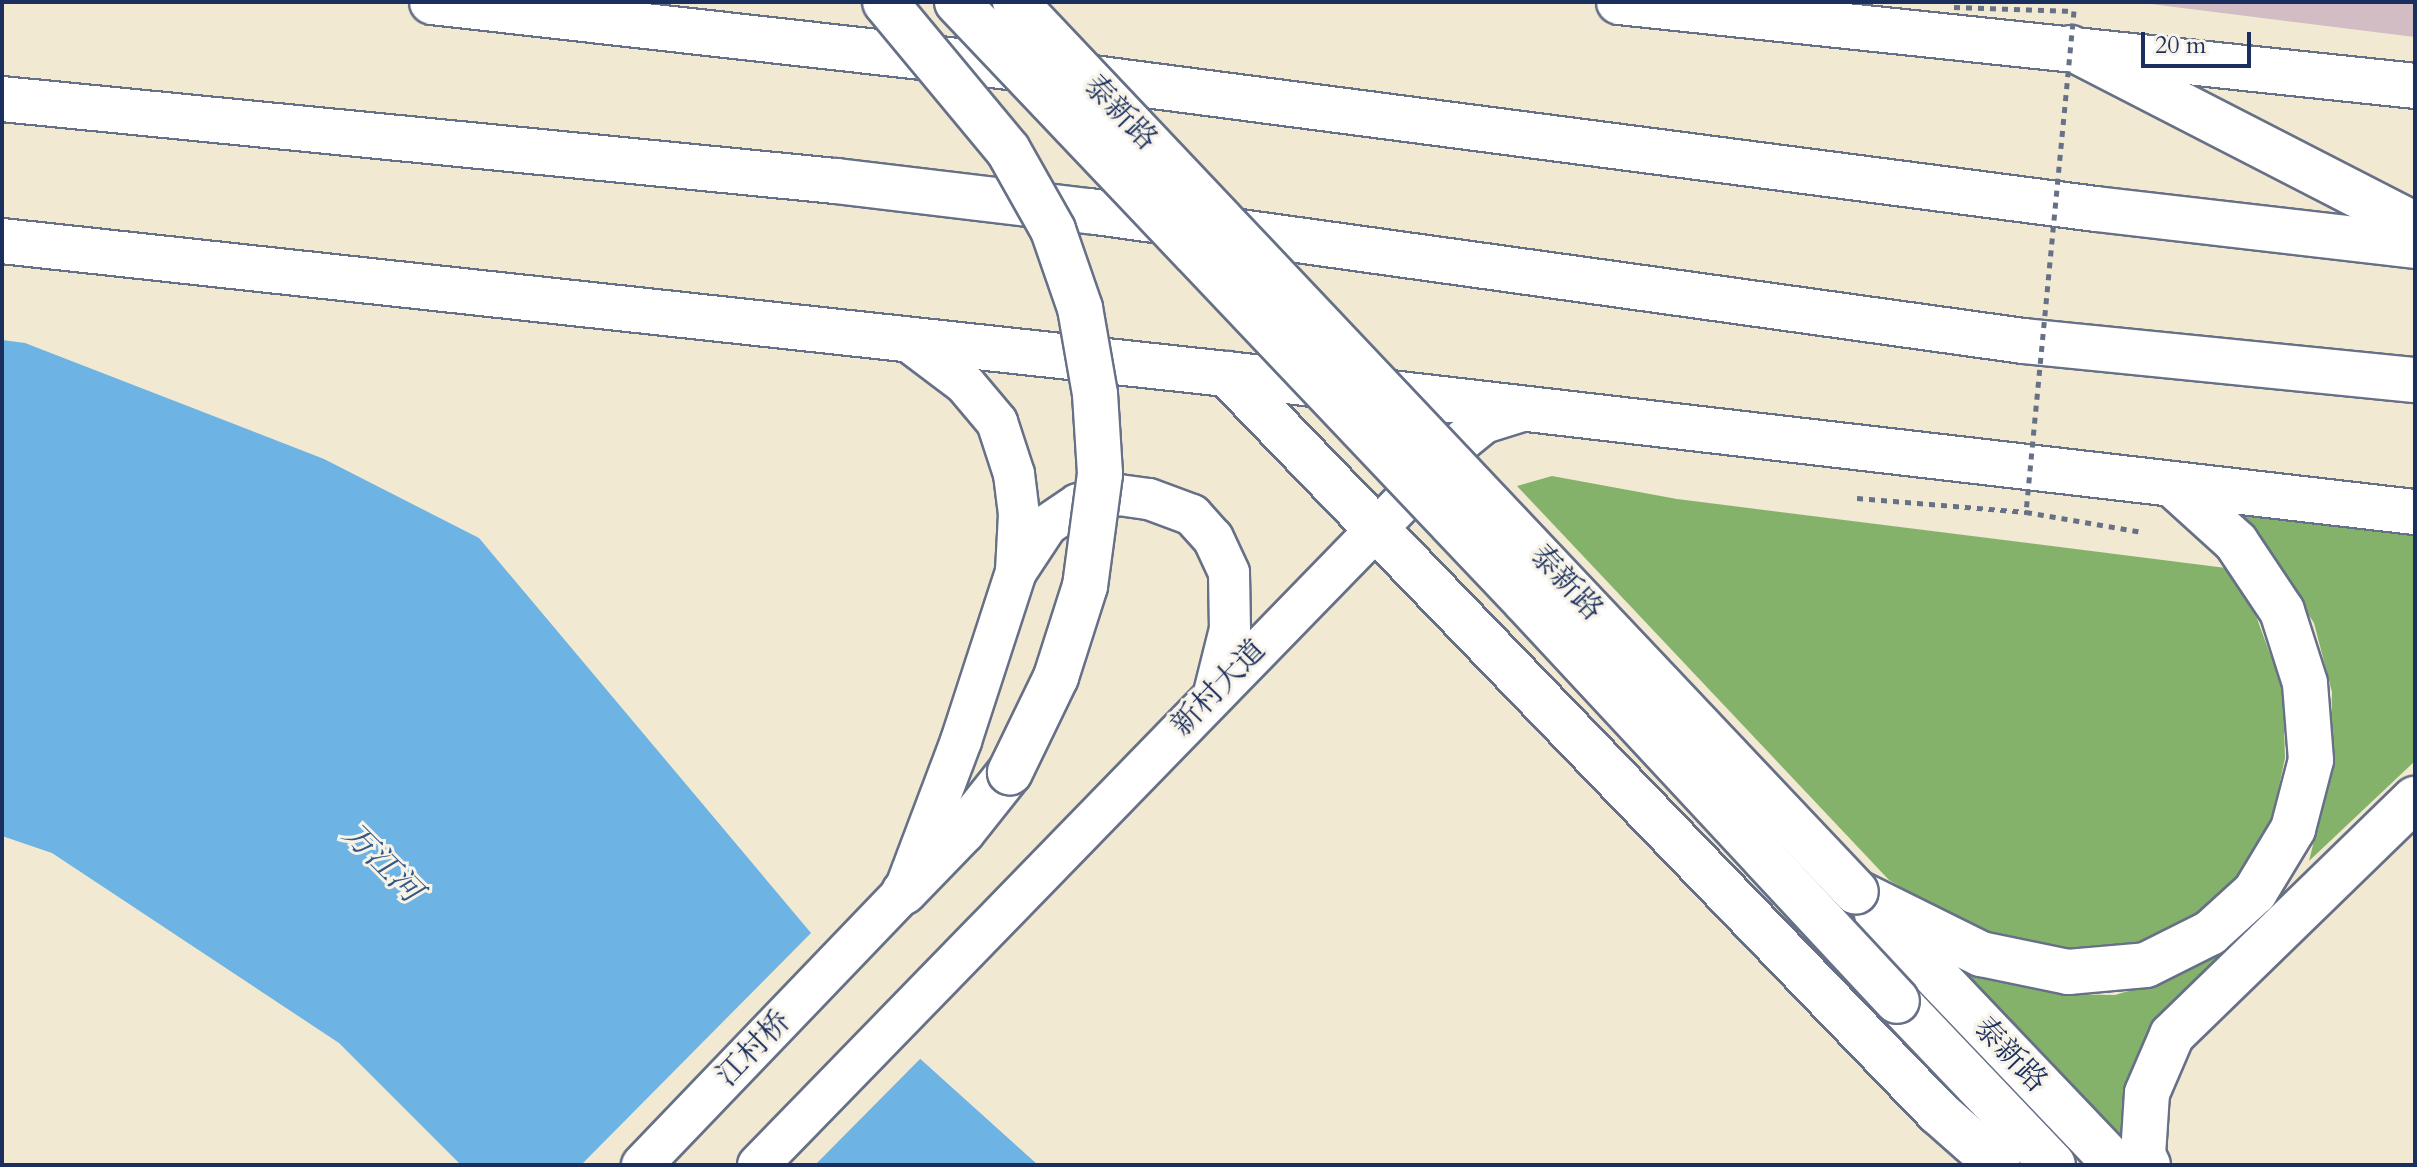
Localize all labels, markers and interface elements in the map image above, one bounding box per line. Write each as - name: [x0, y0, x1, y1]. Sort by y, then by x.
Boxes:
- scale bar: [2145, 16, 2255, 66]
- text: 20 m: [2155, 29, 2206, 62]
- street label: 泰新路: [1076, 68, 1164, 158]
- street label: 泰新路: [1522, 538, 1610, 628]
- street label: 新村大道: [1164, 632, 1274, 744]
- water label: 万江河: [334, 815, 430, 911]
- street label: 江村桥: [710, 1004, 798, 1094]
- street label: 泰新路: [1966, 1010, 2054, 1100]

